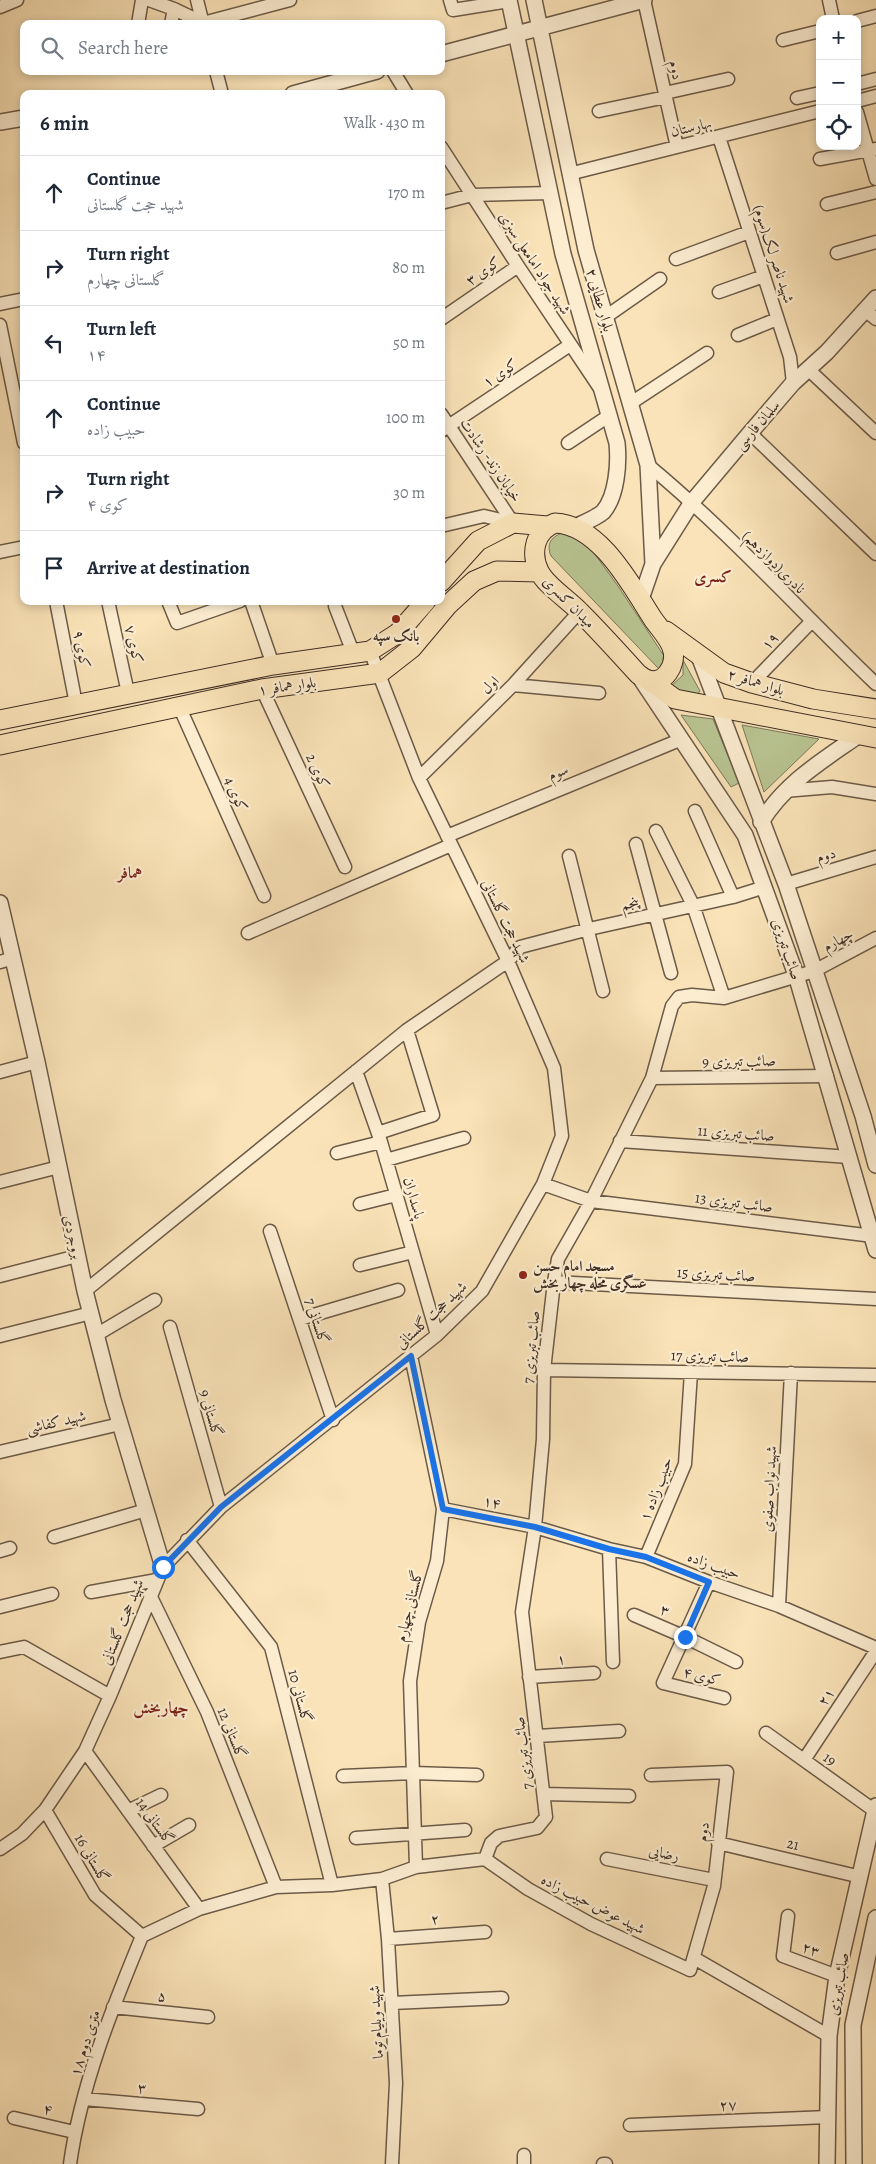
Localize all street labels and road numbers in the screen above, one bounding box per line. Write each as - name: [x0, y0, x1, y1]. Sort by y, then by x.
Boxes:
- street label: دوم: [661, 58, 688, 82]
- street label: بهارستان: [668, 113, 714, 141]
- street label: شهید ناصر لک(سوم): [746, 202, 799, 307]
- street label: شهید جواد امامعلی سبزی: [493, 208, 576, 319]
- street label: کوی ۳: [462, 252, 504, 290]
- street label: بلوار عطایی ۲: [581, 266, 619, 334]
- street label: کوی ۱: [479, 354, 521, 392]
- street label: سلمان فارسی: [730, 396, 785, 455]
- street label: خیابان زند- رشادت: [455, 414, 527, 506]
- street label: نادری(دوازدهم): [735, 526, 810, 601]
- street label: میدان کسری: [538, 571, 600, 633]
- street label: کوی ۷: [120, 623, 148, 665]
- street label: کوی ۹: [69, 628, 95, 670]
- street label: ۱۹: [757, 628, 783, 654]
- street label: بلوار همافر ۲: [725, 664, 787, 700]
- street label: اول: [476, 671, 504, 699]
- street label: بلوار همافر ۱: [257, 672, 317, 700]
- street label: کوی 2: [301, 750, 335, 792]
- street label: سوم: [545, 759, 572, 788]
- street label: کوی 4: [219, 773, 253, 815]
- street label: دوم: [814, 843, 839, 870]
- street label: شهید حجت گلستانی: [477, 876, 535, 966]
- street label: پنجم: [619, 891, 643, 919]
- street label: صائب تبریزی: [767, 916, 807, 982]
- street label: چهارم: [819, 924, 858, 959]
- street label: صائب تبریزی 9: [702, 1050, 776, 1072]
- street label: صائب تبریزی 11: [697, 1120, 775, 1146]
- street label: پاسداران: [398, 1175, 430, 1223]
- street label: صائب تبریزی 13: [694, 1187, 774, 1217]
- street label: بروجردی: [59, 1213, 87, 1261]
- street label: صائب تبریزی 15: [676, 1262, 756, 1286]
- street label: شهید حجت گلستانی: [391, 1277, 471, 1353]
- street label: گلستانی 7: [300, 1295, 334, 1347]
- street label: صائب تبریزی 7: [518, 1310, 544, 1384]
- street label: صائب تبریزی 17: [671, 1345, 749, 1367]
- street label: گلستانی 9: [195, 1387, 227, 1439]
- street label: شهید کفاشی: [24, 1405, 88, 1440]
- street label: شهید نواب صفوی: [757, 1445, 781, 1533]
- street label: حبیب زاده ۱: [635, 1454, 677, 1524]
- street label: ۱۴: [481, 1491, 503, 1514]
- street label: حبیب زاده: [685, 1546, 743, 1584]
- street label: گلستانی چهارم: [390, 1568, 430, 1645]
- street label: شهید حجت گلستانی: [96, 1576, 148, 1668]
- street label: ۳: [657, 1599, 673, 1621]
- street label: ۱: [556, 1649, 566, 1669]
- street label: کوی ۴: [681, 1662, 723, 1690]
- street label: گلستانی 10: [283, 1667, 317, 1725]
- street label: ۲۱: [813, 1684, 839, 1710]
- street label: گلستانی 12: [213, 1704, 251, 1762]
- street label: صائب تبریزی 7: [509, 1715, 537, 1791]
- street label: 19: [819, 1747, 841, 1771]
- street label: گلستانی 14: [131, 1794, 179, 1848]
- street label: دوم: [692, 1821, 717, 1843]
- street label: گلستانی 16: [70, 1830, 114, 1886]
- street label: 21: [785, 1833, 801, 1855]
- street label: رضایی: [647, 1840, 681, 1866]
- street label: شهید عوض حبیب زاده: [538, 1869, 648, 1939]
- street label: ۲: [430, 1909, 440, 1929]
- street label: ۲۳: [799, 1937, 823, 1961]
- street label: صائب تبریزی: [823, 1951, 853, 2017]
- street label: شهید ویلیام توما: [364, 1985, 391, 2059]
- street label: ۵: [157, 1986, 167, 2006]
- street label: ۱۸ متری دوم: [65, 2007, 108, 2080]
- street label: ۳: [137, 2078, 147, 2098]
- street label: ۲۷: [719, 2095, 737, 2115]
- street label: ۴: [41, 2098, 55, 2120]

